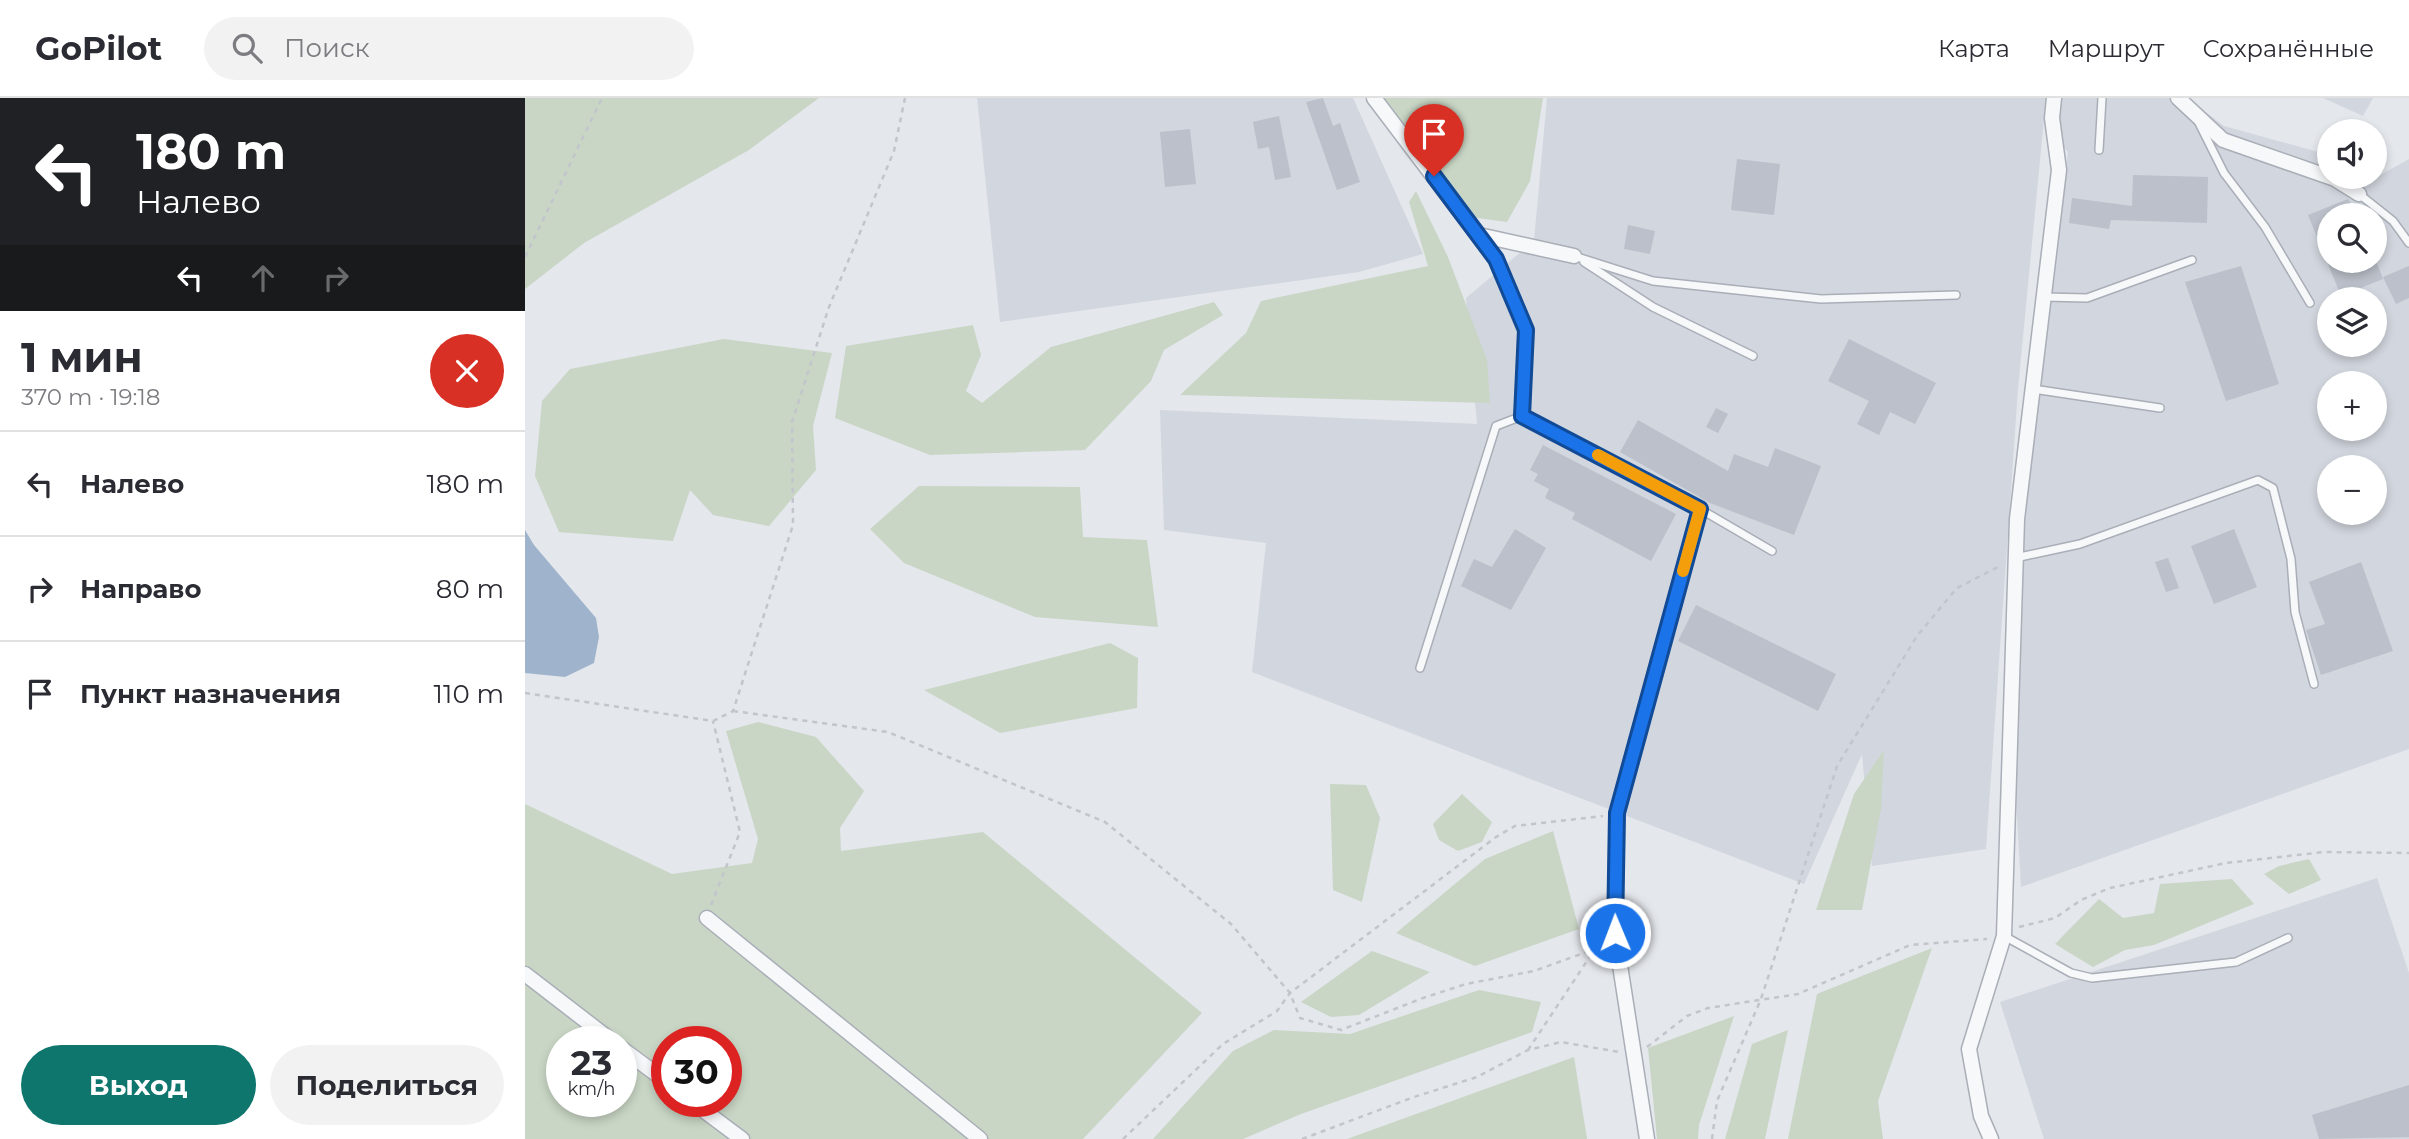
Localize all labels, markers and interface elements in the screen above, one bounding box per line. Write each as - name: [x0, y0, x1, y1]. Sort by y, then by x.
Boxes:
- search box: [204, 17, 694, 80]
- text: GoPilot: [35, 28, 162, 68]
- icon: search: [228, 29, 266, 67]
- text: Поиск: [284, 32, 370, 64]
- text: Карта: [1938, 34, 2010, 63]
- text: Маршрут: [2048, 34, 2164, 63]
- text: Сохранённые: [2202, 34, 2374, 63]
- pin: [1404, 104, 1464, 176]
- icon: arrive: [1415, 115, 1453, 153]
- map controls: [2317, 119, 2387, 525]
- button: sound: [2317, 119, 2387, 189]
- text: 180 m: [136, 122, 286, 181]
- icon: left: [21, 126, 112, 217]
- text: Налево: [136, 182, 261, 221]
- button: search: [2317, 203, 2387, 273]
- icon: left: [171, 259, 209, 297]
- icon: ahead: [244, 259, 282, 297]
- icon: right: [317, 259, 355, 297]
- button: layers: [2317, 287, 2387, 357]
- text: 1 мин: [21, 331, 143, 383]
- button: close: [430, 334, 504, 408]
- button: +: [2317, 371, 2387, 441]
- text: 370 m · 19:18: [21, 383, 160, 411]
- button: −: [2317, 455, 2387, 525]
- icon: left: [21, 465, 59, 503]
- text: Налево: [80, 468, 184, 500]
- text: 180 m: [426, 468, 504, 500]
- icon: right: [21, 570, 59, 608]
- text: Направо: [80, 573, 201, 605]
- text: 80 m: [436, 573, 504, 605]
- icon: arrive: [21, 675, 59, 713]
- text: Пункт назначения: [80, 678, 341, 710]
- text: 110 m: [434, 678, 504, 710]
- position arrow: [1578, 896, 1652, 970]
- speed limit sign: 30: [651, 1026, 742, 1117]
- text: 23: [571, 1041, 612, 1084]
- button: Выход: [21, 1045, 256, 1125]
- button: Поделиться: [270, 1045, 504, 1125]
- text: km/h: [567, 1078, 616, 1100]

